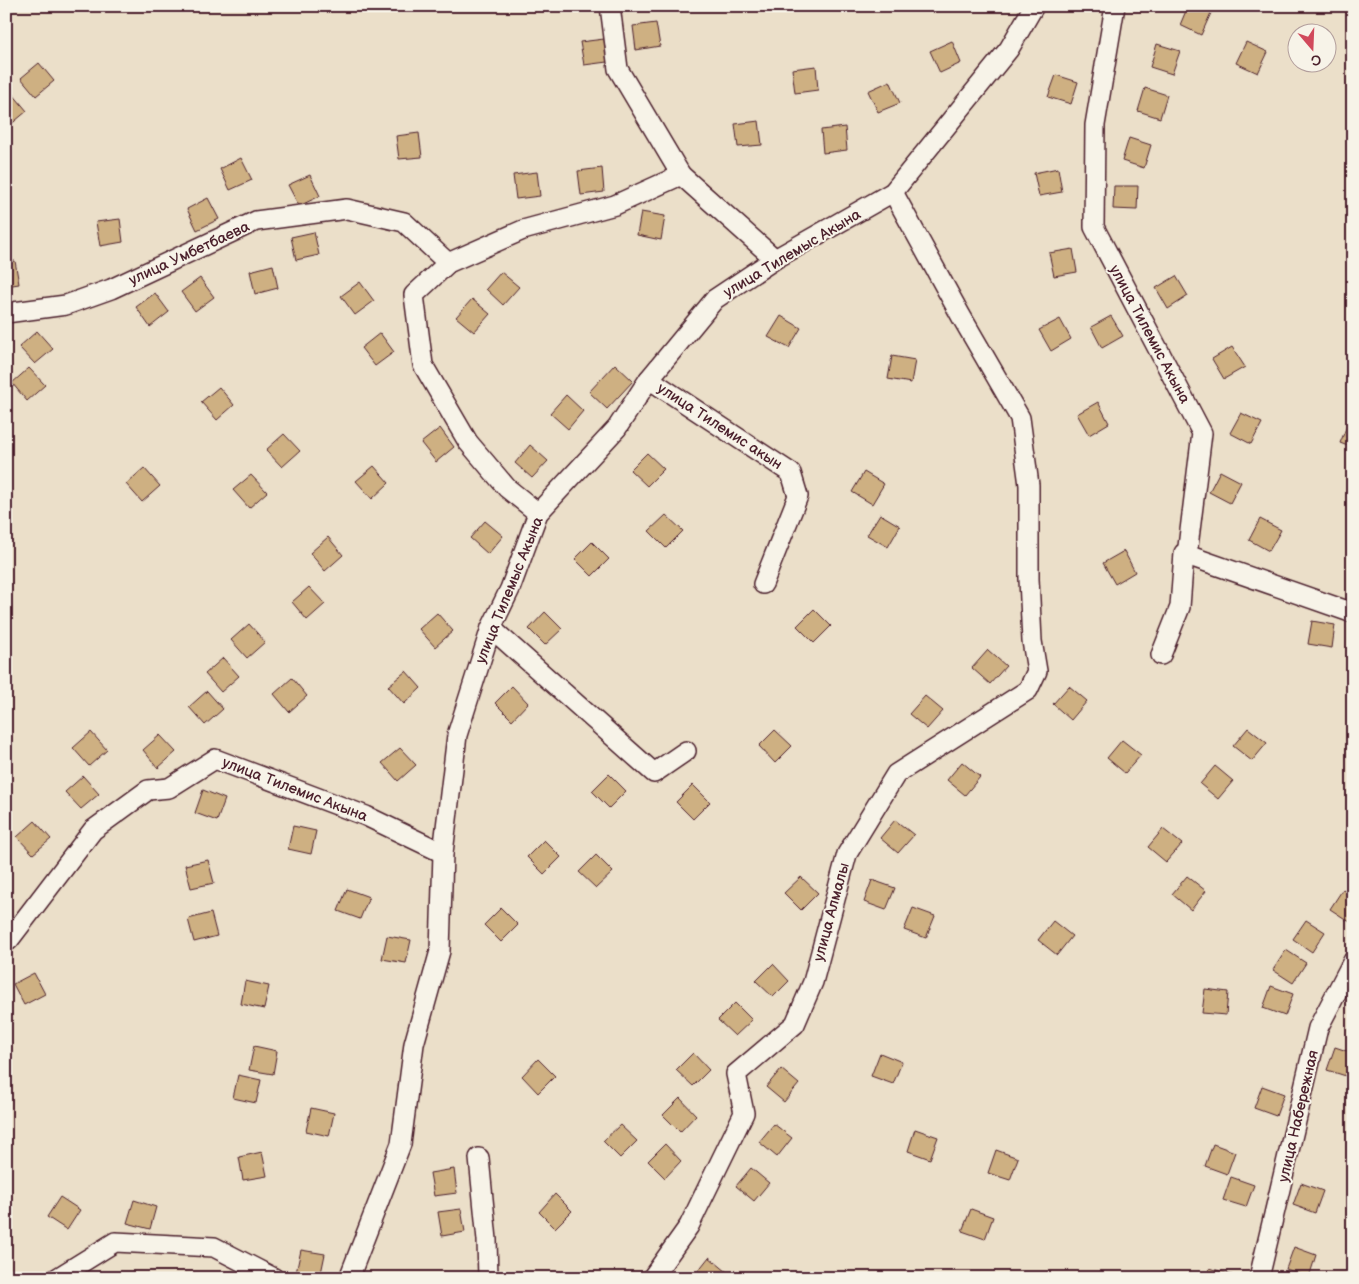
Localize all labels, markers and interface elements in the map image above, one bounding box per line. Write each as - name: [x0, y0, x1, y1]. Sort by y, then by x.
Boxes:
- north arrow: [1286, 22, 1336, 72]
- text: С: [1308, 50, 1323, 70]
- street label: улица Тилемыс Акына: [720, 205, 864, 302]
- street label: улица Умбетбаева: [126, 217, 253, 290]
- street label: улица Тилемис Акына: [1105, 262, 1194, 407]
- street label: улица Тилемис акын: [654, 379, 786, 474]
- street label: улица Тилемыс Акына: [471, 514, 548, 666]
- street label: улица Тилемис Акына: [219, 753, 370, 826]
- street label: улица Алмалы: [809, 861, 854, 963]
- street label: улица Набережная: [1274, 1048, 1323, 1184]

